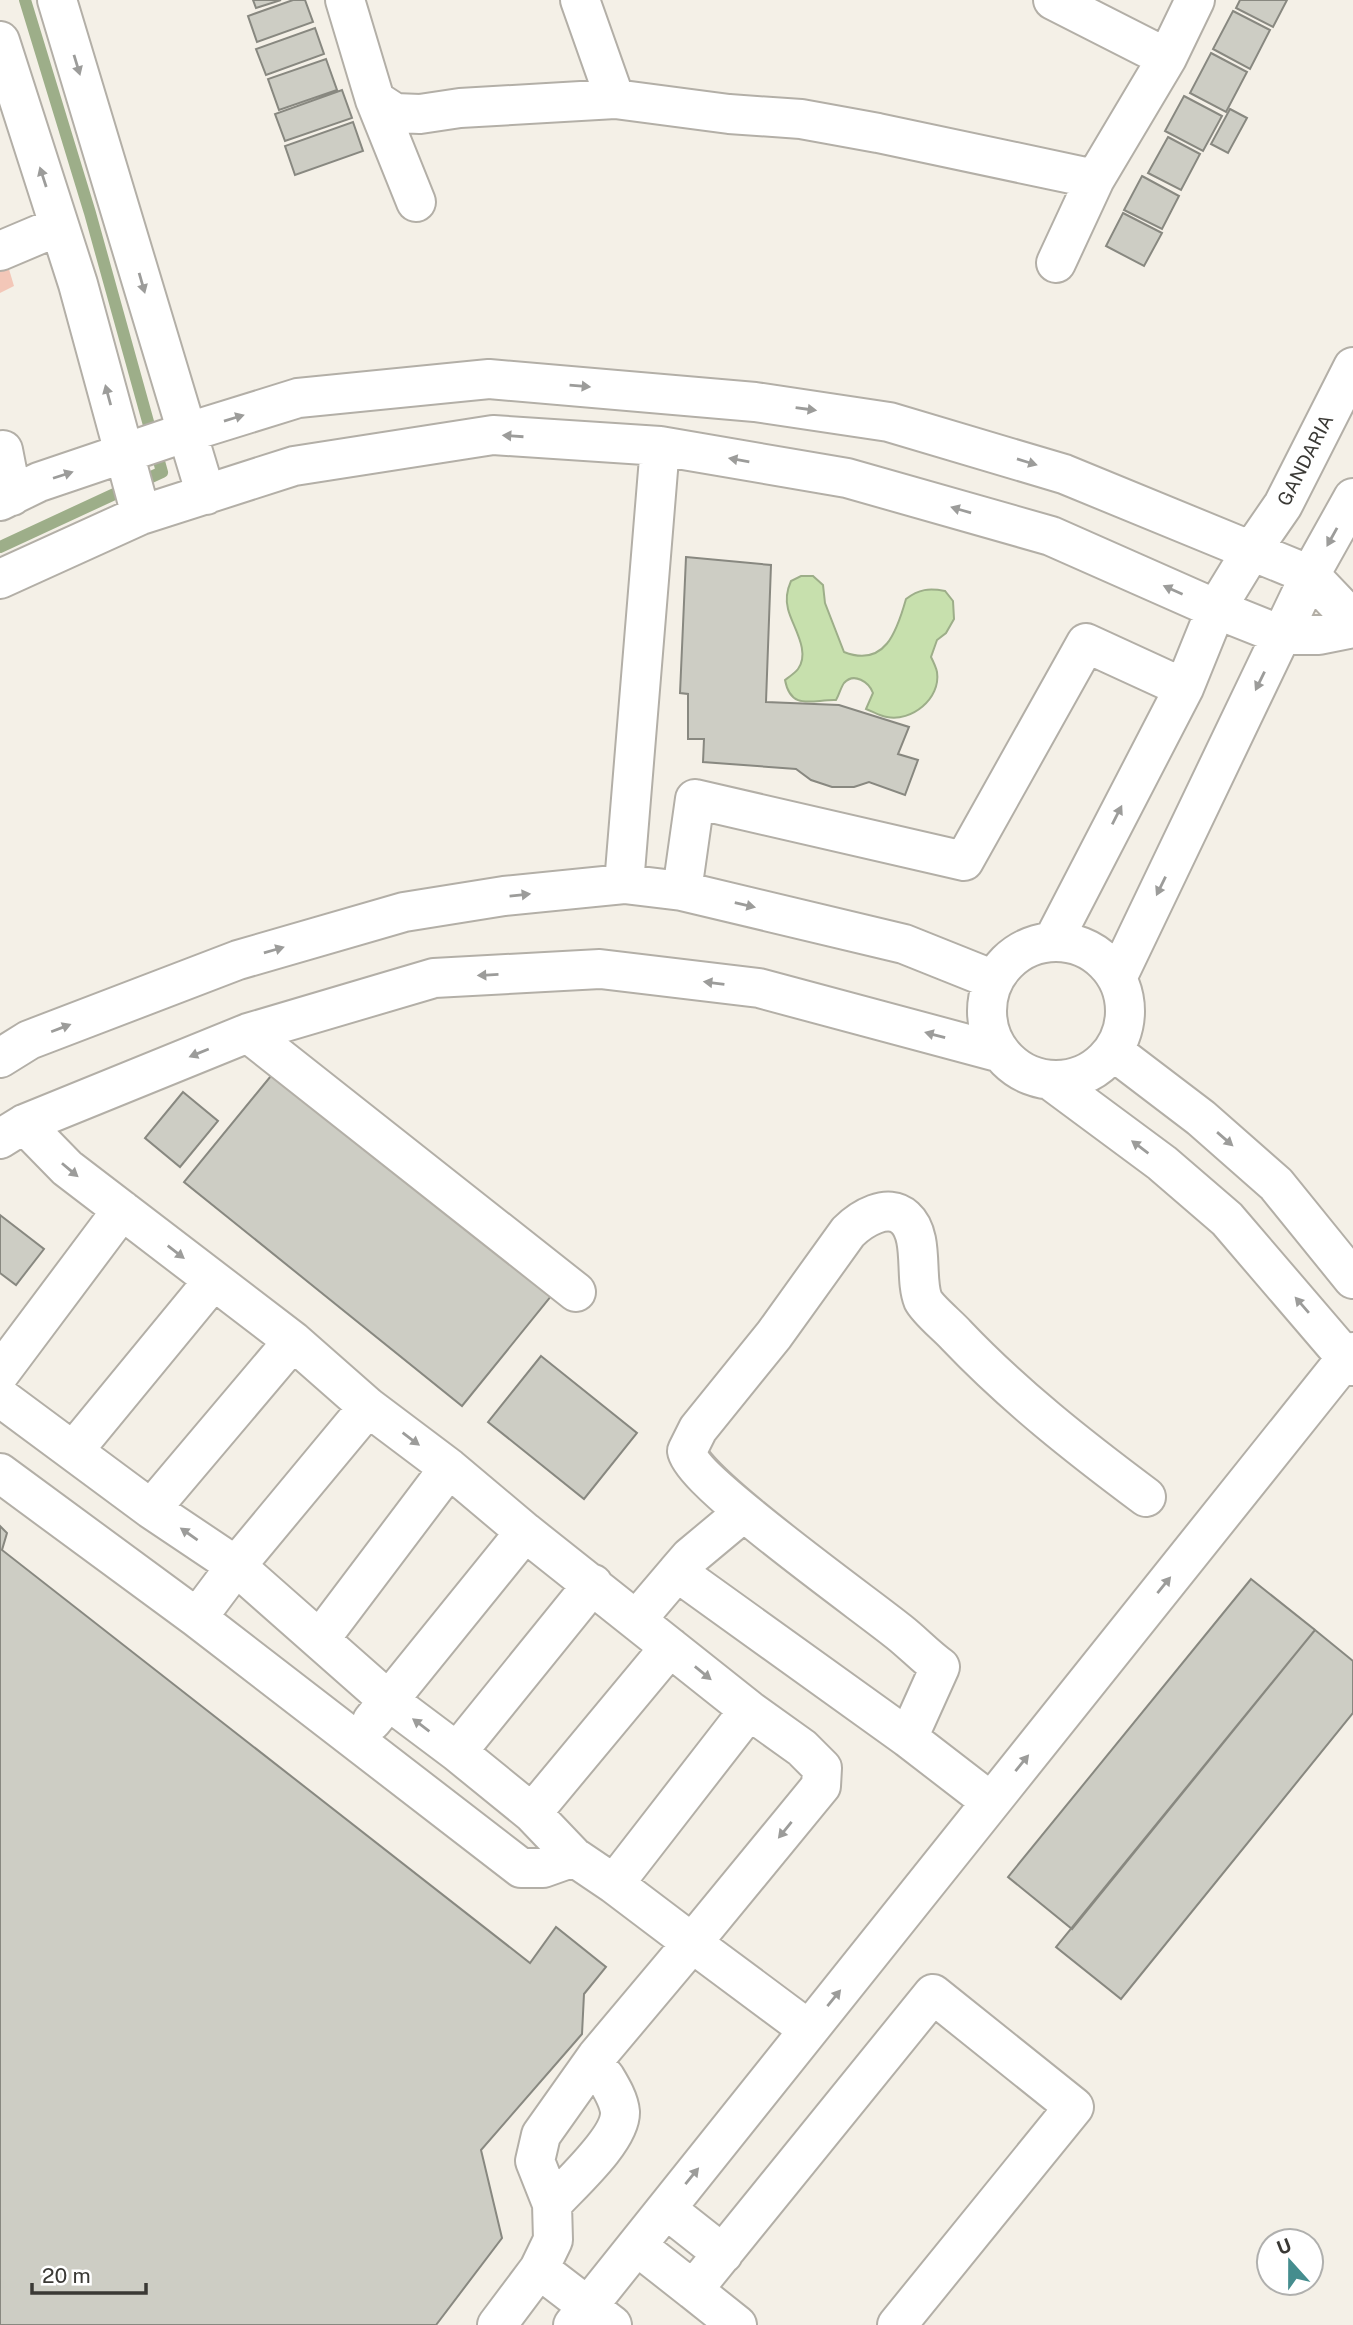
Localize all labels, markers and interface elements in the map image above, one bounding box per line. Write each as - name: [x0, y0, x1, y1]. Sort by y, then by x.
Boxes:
- one-way arrow: [72, 55, 82, 76]
- one-way arrow: [37, 166, 48, 187]
- one-way arrow: [137, 273, 147, 294]
- one-way arrow: [569, 381, 591, 392]
- one-way arrow: [102, 383, 113, 405]
- one-way arrow: [795, 404, 817, 415]
- street label: GANDARIA: [1273, 411, 1337, 509]
- one-way arrow: [224, 412, 245, 422]
- one-way arrow: [502, 430, 524, 441]
- one-way arrow: [728, 454, 750, 465]
- one-way arrow: [1017, 458, 1038, 468]
- one-way arrow: [52, 469, 73, 479]
- one-way arrow: [950, 505, 971, 515]
- one-way arrow: [1326, 527, 1338, 546]
- one-way arrow: [1163, 584, 1184, 595]
- one-way arrow: [1254, 671, 1265, 691]
- one-way arrow: [1112, 805, 1123, 825]
- one-way arrow: [1155, 876, 1167, 896]
- one-way arrow: [509, 889, 531, 900]
- one-way arrow: [734, 900, 756, 911]
- one-way arrow: [264, 944, 286, 955]
- one-way arrow: [476, 969, 498, 980]
- one-way arrow: [703, 977, 725, 988]
- one-way arrow: [50, 1022, 71, 1033]
- one-way arrow: [924, 1030, 945, 1040]
- one-way arrow: [188, 1048, 209, 1059]
- one-way arrow: [1216, 1131, 1233, 1146]
- one-way arrow: [1131, 1140, 1149, 1154]
- one-way arrow: [62, 1162, 79, 1177]
- one-way arrow: [167, 1244, 185, 1258]
- one-way arrow: [1295, 1297, 1310, 1314]
- one-way arrow: [402, 1432, 420, 1446]
- one-way arrow: [180, 1527, 198, 1541]
- one-way arrow: [1157, 1577, 1172, 1595]
- one-way arrow: [694, 1666, 712, 1680]
- one-way arrow: [412, 1718, 430, 1732]
- one-way arrow: [1015, 1754, 1029, 1772]
- one-way arrow: [777, 1821, 793, 1839]
- one-way arrow: [827, 1990, 842, 2008]
- one-way arrow: [685, 2167, 699, 2185]
- north arrow: [1255, 2227, 1325, 2297]
- text: U: [1274, 2233, 1294, 2259]
- scale bar: [32, 2252, 145, 2296]
- text: 20 m: [42, 2263, 91, 2288]

